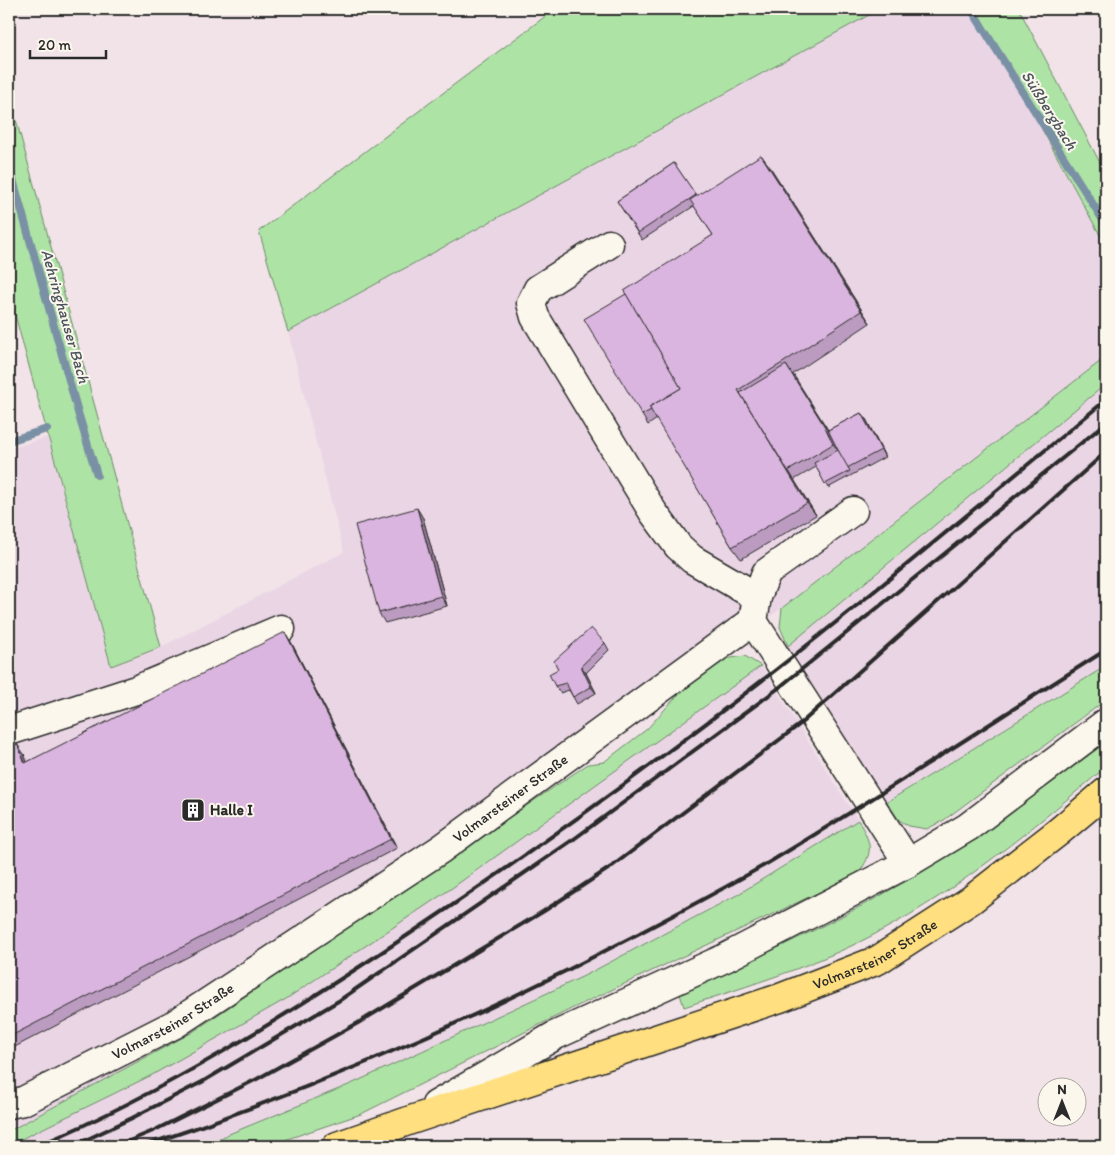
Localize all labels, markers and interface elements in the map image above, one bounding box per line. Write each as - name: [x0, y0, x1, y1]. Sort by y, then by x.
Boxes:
- scale bar: [30, 28, 106, 60]
- text: 20 m: [38, 36, 72, 54]
- water label: Süßbergbach: [1018, 67, 1082, 154]
- water label: Aehringhauser Bach: [37, 247, 94, 386]
- street label: Volmarsteiner Straße: [449, 750, 571, 846]
- building icon: Halle I: [180, 797, 206, 823]
- place label: Halle I: [210, 801, 253, 819]
- street label: Volmarsteiner Straße: [810, 915, 941, 993]
- street label: Volmarsteiner Straße: [109, 979, 237, 1064]
- north arrow: [1038, 1078, 1088, 1128]
- text: N: [1057, 1081, 1067, 1098]

